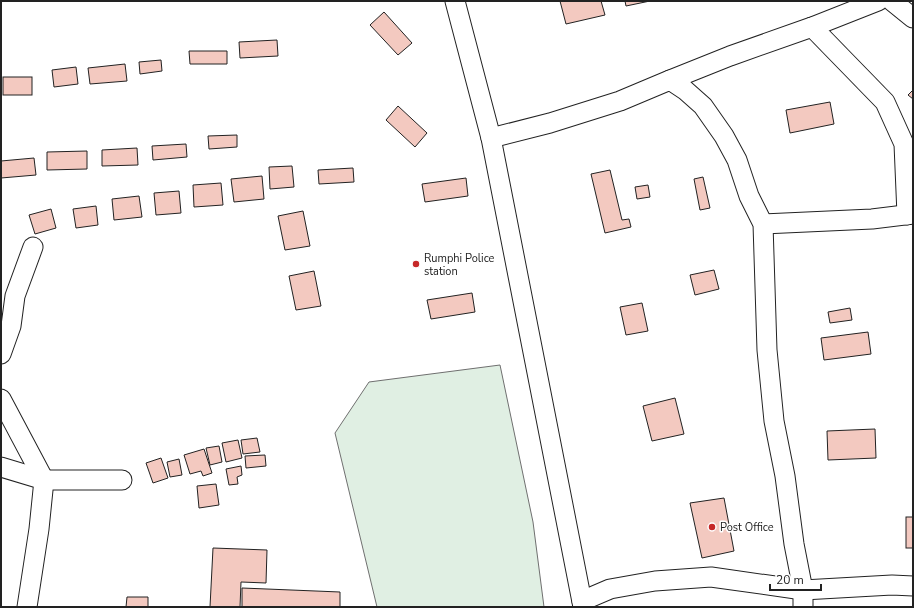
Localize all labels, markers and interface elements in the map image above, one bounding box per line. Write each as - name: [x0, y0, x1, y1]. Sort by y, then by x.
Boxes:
- place label: Rumphi Police station: [424, 251, 495, 279]
- marker: Rumphi Police station: [411, 259, 421, 269]
- place label: Post Office: [720, 520, 774, 535]
- marker: Post Office: [707, 522, 717, 532]
- scale bar: [770, 566, 821, 592]
- text: 20 m: [776, 572, 804, 588]

